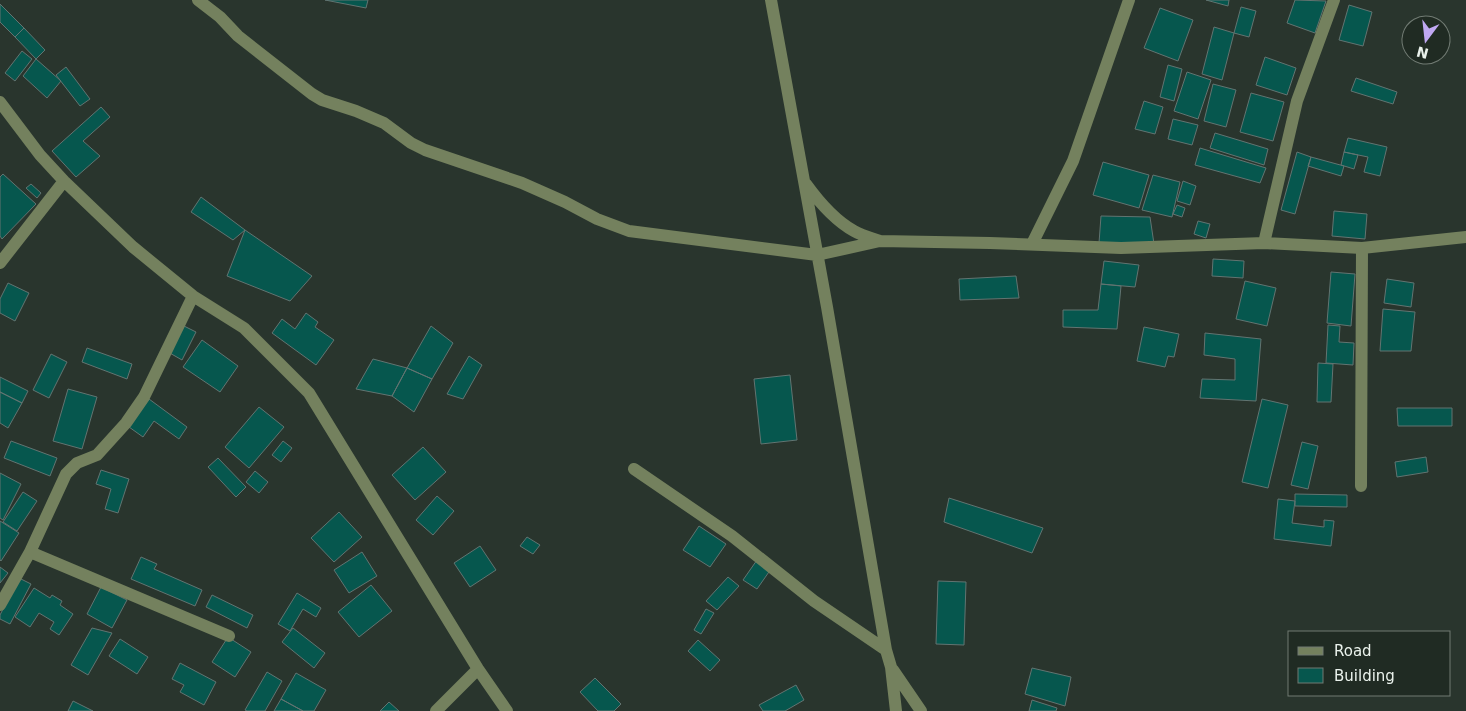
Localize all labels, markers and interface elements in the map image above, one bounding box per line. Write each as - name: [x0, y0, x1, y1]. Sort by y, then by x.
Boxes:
- north arrow: [1401, 15, 1451, 65]
- text: N: [1415, 43, 1430, 62]
- legend: [1288, 631, 1451, 696]
- text: Road: [1334, 642, 1372, 660]
- text: Building: [1334, 667, 1395, 685]

